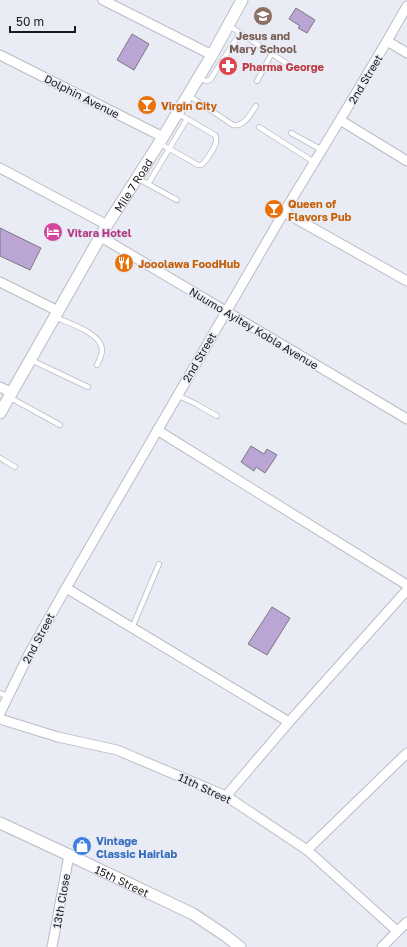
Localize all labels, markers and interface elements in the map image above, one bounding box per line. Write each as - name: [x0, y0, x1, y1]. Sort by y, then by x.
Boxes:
- school or university icon: Jesus and Mary School: [252, 5, 274, 27]
- scale bar: [10, 8, 75, 34]
- text: 50 m: [16, 14, 44, 29]
- place label: Jesus and Mary School: [229, 29, 297, 55]
- street label: 2nd Street: [345, 52, 385, 106]
- pharmacy icon: Pharma George: [217, 55, 239, 77]
- place label: Pharma George: [242, 60, 325, 73]
- street label: Dolphin Avenue: [42, 71, 122, 121]
- bar icon: Virgin City: [136, 94, 158, 116]
- place label: Virgin City: [161, 99, 217, 112]
- street label: Mile 7 Road: [111, 156, 154, 214]
- place label: Queen of Flavors Pub: [288, 197, 352, 223]
- bar icon: Queen of Flavors Pub: [263, 198, 285, 220]
- hotel icon: Vitara Hotel: [42, 221, 64, 243]
- place label: Vitara Hotel: [67, 226, 132, 239]
- restaurant icon: Jooolawa FoodHub: [113, 252, 135, 274]
- place label: Jooolawa FoodHub: [138, 257, 240, 270]
- street label: Nuumo Ayitey Kobla Avenue: [187, 284, 321, 372]
- street label: 2nd Street: [180, 330, 218, 384]
- street label: 2nd Street: [19, 611, 57, 665]
- street label: 11th Street: [176, 770, 234, 806]
- place label: Vintage Classic Hairlab: [96, 834, 177, 860]
- shop icon: Vintage Classic Hairlab: [71, 835, 93, 857]
- street label: 15th Street: [93, 862, 151, 899]
- street label: 13th Close: [50, 873, 72, 929]

